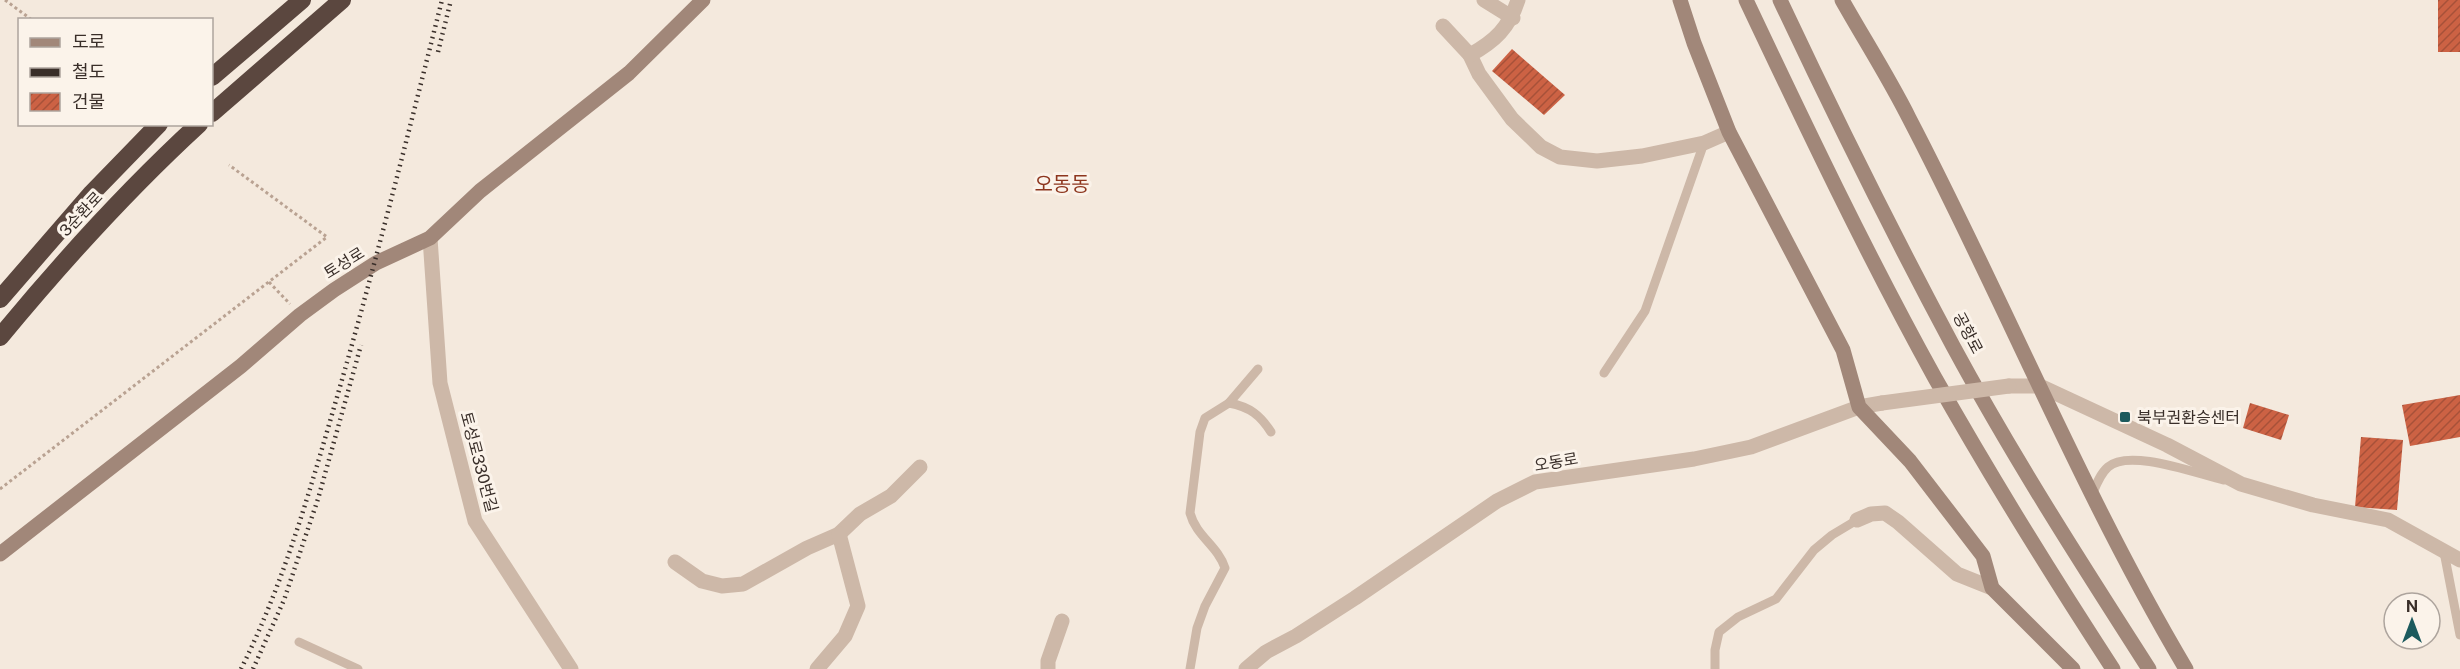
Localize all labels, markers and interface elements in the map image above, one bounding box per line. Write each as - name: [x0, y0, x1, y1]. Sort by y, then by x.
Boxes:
- legend: [18, 18, 213, 126]
- text: 도로: [72, 31, 105, 52]
- text: 철도: [72, 61, 105, 82]
- text: 건물: [72, 91, 105, 112]
- district label: 오동동: [1034, 172, 1090, 196]
- street label: 3순환로: [56, 187, 107, 240]
- street label: 토성로: [320, 243, 368, 283]
- street label: 공항로: [1949, 309, 1987, 357]
- place label: 북부권환승센터: [2137, 408, 2240, 427]
- street label: 토성로330번길: [456, 410, 502, 514]
- marker: 북부권환승센터: [2118, 410, 2132, 424]
- street label: 오동로: [1533, 449, 1580, 475]
- north arrow: [2382, 591, 2442, 651]
- text: N: [2406, 597, 2418, 616]

